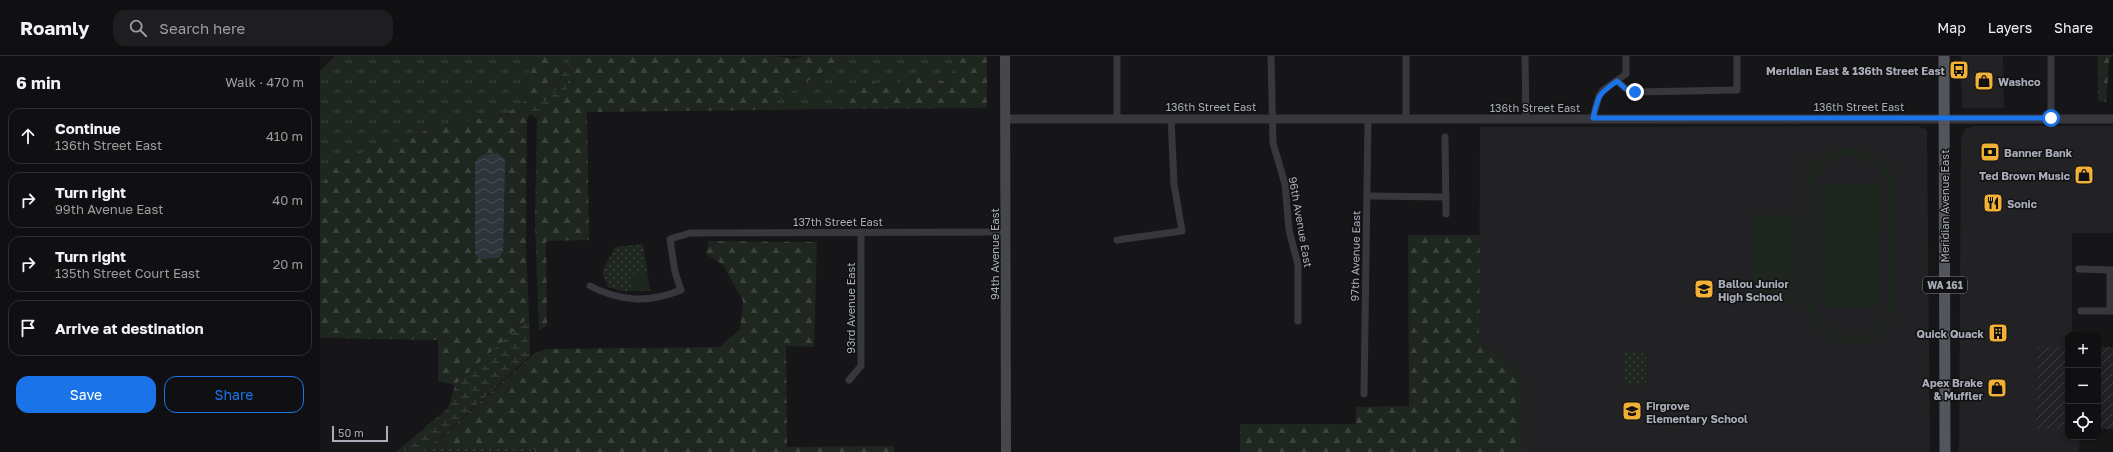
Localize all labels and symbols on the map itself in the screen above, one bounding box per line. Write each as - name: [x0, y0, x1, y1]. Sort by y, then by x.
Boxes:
- bus stop icon: Meridian East & 136th Street East: [1948, 59, 1970, 81]
- place label: Meridian East & 136th Street East: [1766, 64, 1946, 77]
- shop icon: Washco: [1973, 70, 1995, 92]
- place label: Washco: [1998, 75, 2041, 88]
- route end: [1626, 83, 1644, 101]
- street label: 136th Street East: [1166, 100, 1256, 113]
- street label: 136th Street East: [1814, 100, 1904, 113]
- street label: 136th Street East: [1490, 101, 1580, 114]
- route start: [2042, 109, 2060, 127]
- bank icon: Banner Bank: [1979, 141, 2001, 163]
- place label: Banner Bank: [2004, 146, 2073, 159]
- street label: Meridian Avenue East: [1938, 149, 1951, 263]
- shop icon: Ted Brown Music: [2073, 164, 2095, 186]
- place label: Ted Brown Music: [1979, 169, 2071, 182]
- street label: 96th Avenue East: [1287, 176, 1315, 268]
- restaurant icon: Sonic: [1982, 192, 2004, 214]
- place label: Sonic: [2007, 197, 2038, 210]
- street label: 94th Avenue East: [988, 208, 1001, 300]
- street label: 97th Avenue East: [1348, 210, 1362, 302]
- street label: 137th Street East: [793, 215, 883, 228]
- street label: 93rd Avenue East: [844, 262, 857, 354]
- place label: Ballou Junior High School: [1718, 277, 1789, 303]
- road number: WA 161: [1923, 277, 1967, 293]
- school or university icon: Ballou Junior High School: [1693, 278, 1715, 300]
- building icon: Quick Quack: [1987, 322, 2009, 344]
- place label: Quick Quack: [1916, 327, 1985, 340]
- place label: Apex Brake & Muffler: [1922, 376, 1984, 402]
- shop icon: Apex Brake & Muffler: [1986, 377, 2008, 399]
- place label: Firgrove Elementary School: [1646, 399, 1748, 425]
- school or university icon: Firgrove Elementary School: [1621, 400, 1643, 422]
- scale bar: [332, 424, 388, 443]

